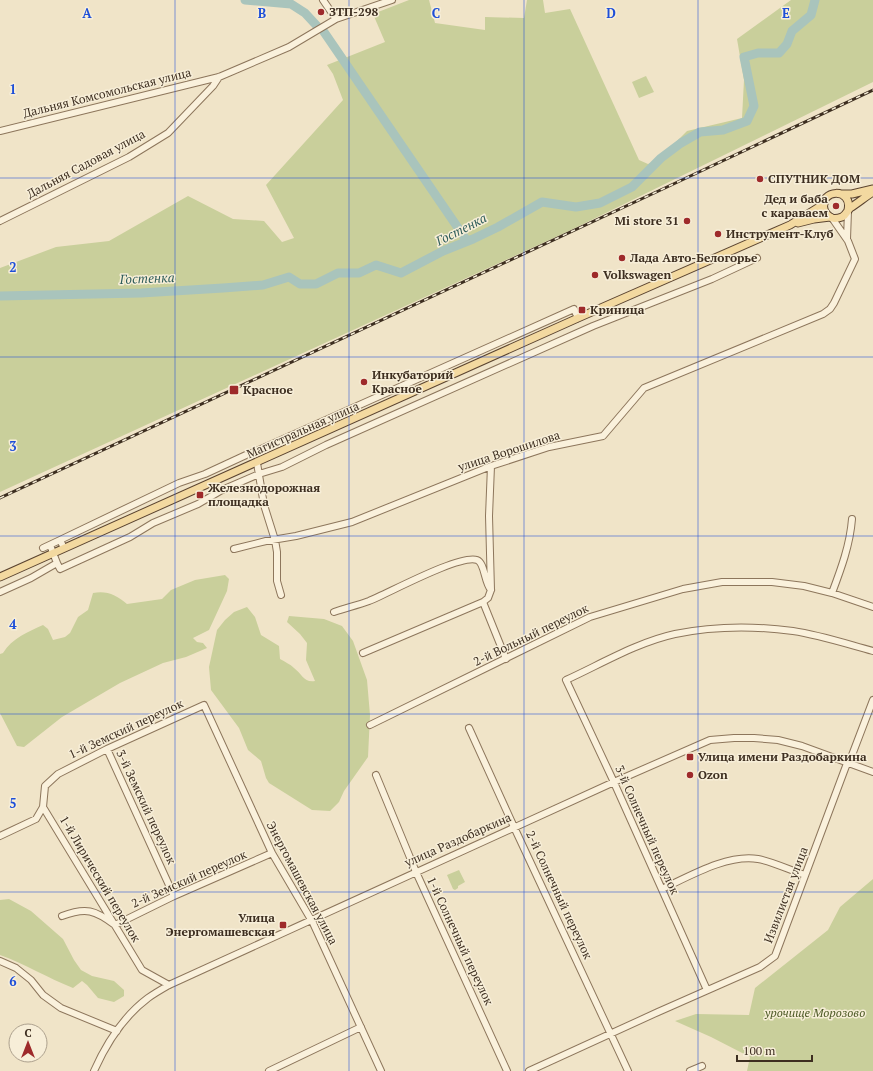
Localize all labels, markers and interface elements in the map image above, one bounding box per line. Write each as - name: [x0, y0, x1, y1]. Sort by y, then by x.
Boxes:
- text: A: [82, 4, 92, 22]
- text: B: [258, 4, 266, 22]
- place label: ЗТП-298: [329, 4, 379, 19]
- text: C: [432, 4, 440, 22]
- text: D: [606, 4, 616, 22]
- text: E: [782, 4, 790, 22]
- marker: ЗТП-298: [316, 7, 326, 17]
- street label: Дальняя Комсомольская улица: [21, 64, 193, 121]
- text: 1: [9, 80, 17, 98]
- street label: Дальняя Садовая улица: [24, 126, 148, 201]
- place label: СПУТНИК ДОМ: [768, 171, 860, 186]
- marker: СПУТНИК ДОМ: [755, 174, 765, 184]
- place label: Дед и баба с караваем: [762, 191, 828, 220]
- marker: Дед и баба с караваем: [831, 201, 841, 211]
- water label: Гостенка: [431, 208, 490, 250]
- place label: Mi store 31: [615, 213, 679, 228]
- marker: Mi store 31: [682, 216, 692, 226]
- place label: Инструмент-Клуб: [726, 226, 833, 241]
- marker: Инструмент-Клуб: [713, 229, 723, 239]
- place label: Лада Авто-Белогорье: [629, 250, 758, 265]
- marker: Лада Авто-Белогорье: [617, 253, 627, 263]
- text: 2: [9, 258, 17, 276]
- place label: Volkswagen: [603, 267, 671, 282]
- water label: Гостенка: [118, 268, 175, 288]
- marker: Volkswagen: [590, 270, 600, 280]
- place label: Криница: [590, 302, 645, 317]
- marker: Криница: [577, 305, 587, 315]
- place label: Инкубаторий Красное: [372, 367, 453, 396]
- marker: Инкубаторий Красное: [359, 377, 369, 387]
- place label: Красное: [243, 382, 293, 397]
- marker: Красное: [228, 384, 240, 396]
- street label: Магистральная улица: [244, 398, 361, 461]
- street label: улица Ворошилова: [455, 427, 562, 474]
- text: 3: [9, 437, 17, 455]
- place label: Железнодорожная площадка: [208, 480, 320, 509]
- marker: Железнодорожная площадка: [195, 490, 205, 500]
- street label: 2-й Вольный переулок: [471, 600, 591, 669]
- text: 4: [9, 615, 17, 633]
- street label: 1-й Земский переулок: [66, 695, 186, 762]
- street label: 3-й Земский переулок: [113, 747, 180, 867]
- place label: Улица имени Раздобаркина: [698, 749, 867, 764]
- marker: Улица имени Раздобаркина: [685, 752, 695, 762]
- street label: 3-й Солнечный переулок: [612, 763, 683, 897]
- place label: Ozon: [698, 767, 728, 782]
- marker: Ozon: [685, 770, 695, 780]
- text: 5: [9, 794, 17, 812]
- street label: улица Раздобаркина: [401, 809, 513, 870]
- street label: 1-й Лирический переулок: [57, 813, 144, 945]
- street label: Энергомашевская улица: [264, 819, 341, 947]
- street label: 2-й Солнечный переулок: [523, 828, 596, 962]
- street label: Извилистая улица: [760, 845, 811, 945]
- street label: 2-й Земский переулок: [129, 846, 249, 911]
- street label: 1-й Солнечный переулок: [424, 874, 497, 1008]
- place label: Улица Энергомашевская: [166, 910, 275, 939]
- marker: Улица Энергомашевская: [278, 920, 288, 930]
- text: 6: [9, 972, 17, 990]
- park label: урочище Морозово: [764, 1005, 865, 1020]
- north arrow: [8, 1023, 48, 1063]
- text: С: [24, 1026, 32, 1040]
- scale bar: [737, 1037, 812, 1063]
- text: 100 m: [743, 1043, 776, 1058]

